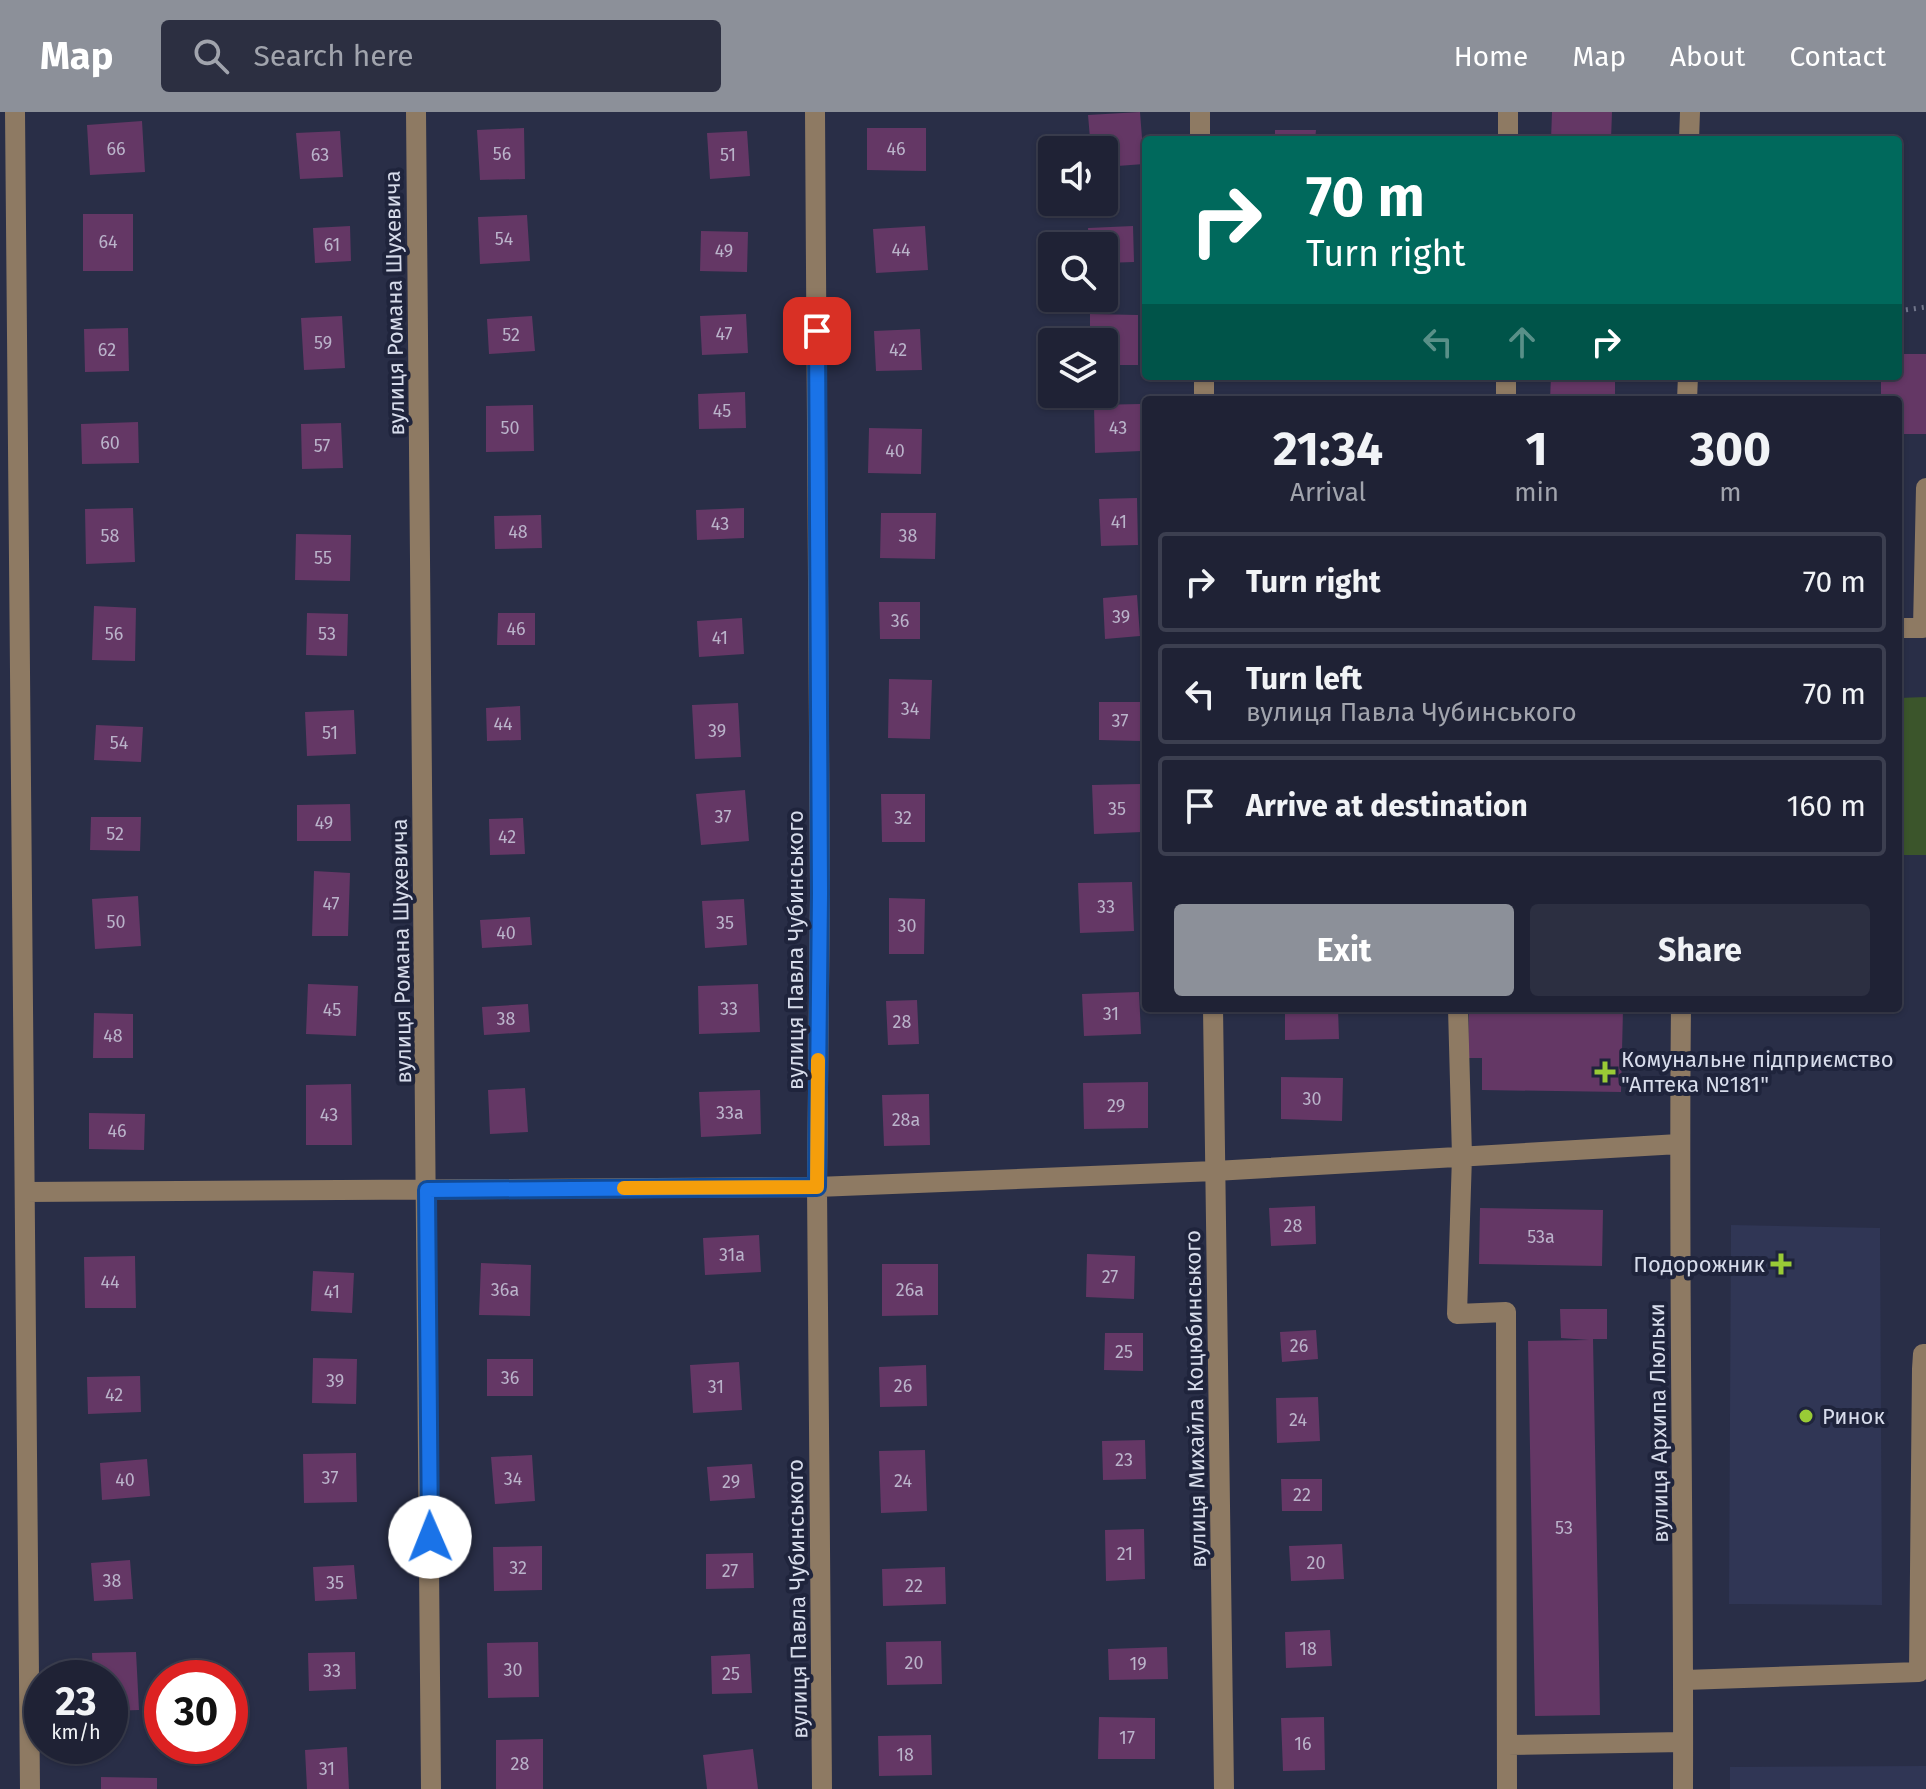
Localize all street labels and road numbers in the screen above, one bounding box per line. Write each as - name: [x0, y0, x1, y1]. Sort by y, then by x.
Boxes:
- street label: вулиця Романа Шухевича: [379, 170, 410, 436]
- street label: вулиця Павла Чубинського: [782, 810, 809, 1090]
- street label: вулиця Романа Шухевича: [386, 818, 417, 1084]
- street label: вулиця Михайла Коцюбинського: [1179, 1230, 1212, 1568]
- street label: вулиця Архипа Люльки: [1643, 1303, 1674, 1543]
- street label: вулиця Павла Чубинського: [782, 1459, 813, 1739]

